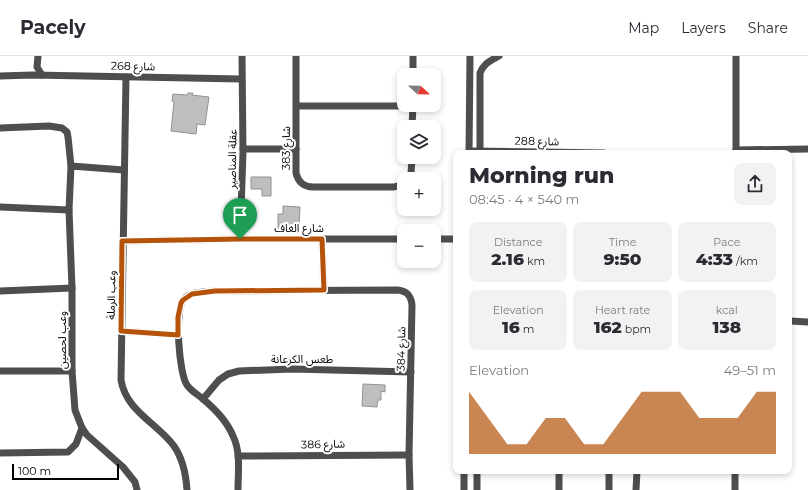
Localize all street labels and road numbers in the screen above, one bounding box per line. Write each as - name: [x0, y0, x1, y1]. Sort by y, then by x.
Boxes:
- street label: شارع 268: [111, 59, 156, 74]
- street label: شارع 383: [279, 126, 294, 170]
- street label: عقلة المناصير: [224, 129, 240, 190]
- street label: شارع 288: [515, 134, 560, 149]
- street label: شارع الغاف: [274, 221, 324, 236]
- street label: وعب الرملة: [104, 270, 119, 320]
- street label: وعب لحصين: [55, 311, 69, 369]
- street label: شارع 384: [394, 326, 409, 372]
- street label: طعس الكرعانة: [271, 352, 333, 366]
- street label: شارع 386: [301, 437, 346, 452]

